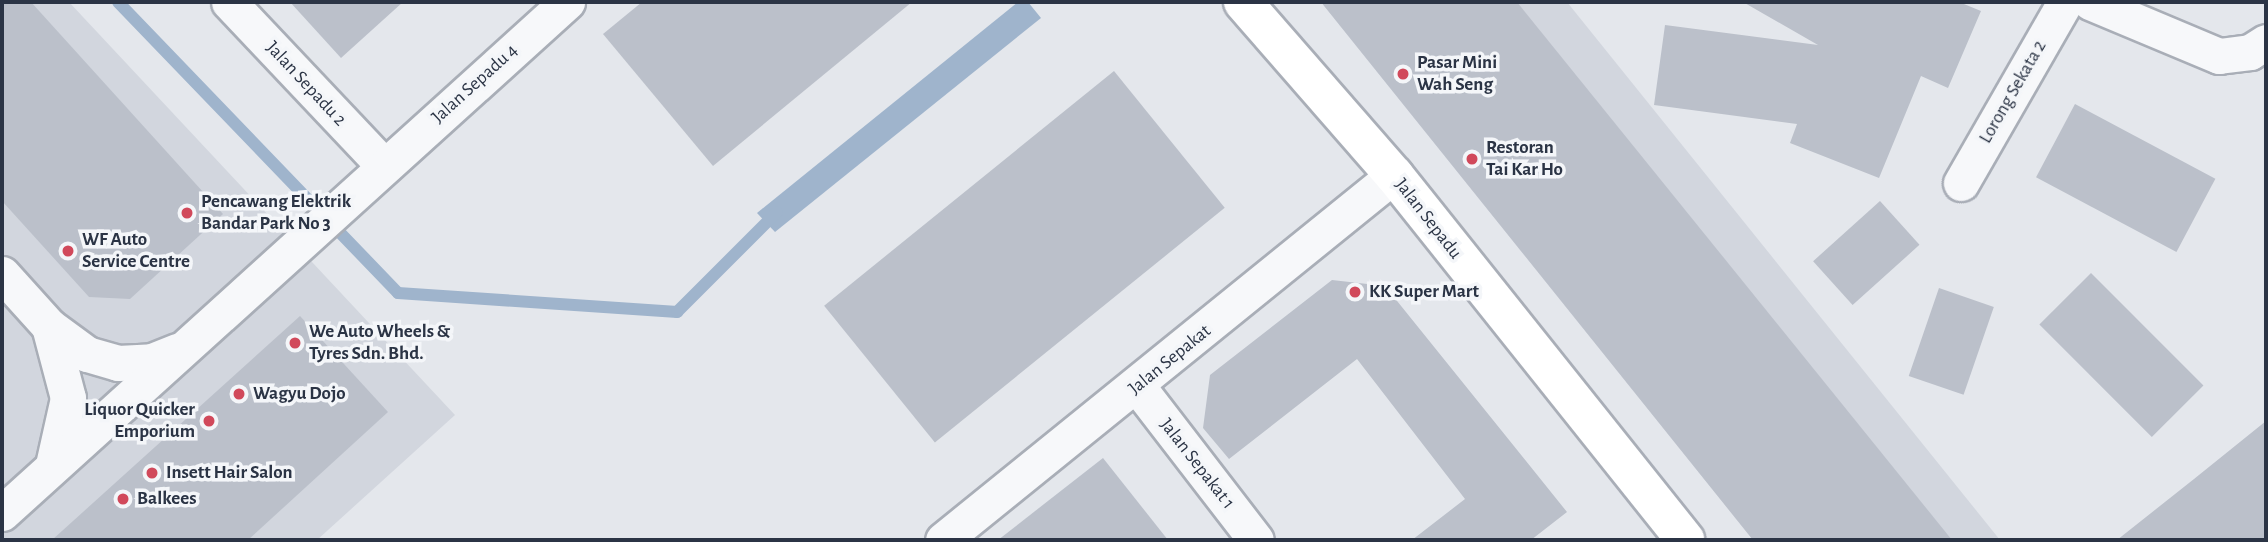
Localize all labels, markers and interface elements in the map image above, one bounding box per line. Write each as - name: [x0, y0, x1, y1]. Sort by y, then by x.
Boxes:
- street label: Lorong Sekata 2: [1974, 36, 2052, 148]
- street label: Jalan Sepadu 2: [261, 37, 351, 131]
- street label: Jalan Sepadu 4: [427, 39, 523, 129]
- place label: Pasar Mini Wah Seng: [1417, 52, 1497, 96]
- marker: Pasar Mini Wah Seng: [1395, 66, 1411, 82]
- place label: Restoran Tai Kar Ho: [1486, 137, 1563, 181]
- marker: Restoran Tai Kar Ho: [1464, 151, 1480, 167]
- street label: Jalan Sepadu: [1390, 174, 1466, 264]
- place label: Pencawang Elektrik Bandar Park No 3: [201, 191, 351, 235]
- marker: Pencawang Elektrik Bandar Park No 3: [179, 205, 195, 221]
- place label: WF Auto Service Centre: [82, 229, 190, 273]
- marker: WF Auto Service Centre: [60, 243, 76, 259]
- place label: KK Super Mart: [1369, 281, 1479, 303]
- marker: KK Super Mart: [1347, 284, 1363, 300]
- street label: Jalan Sepakat: [1124, 320, 1216, 400]
- place label: We Auto Wheels & Tyres Sdn. Bhd.: [309, 321, 450, 365]
- marker: We Auto Wheels & Tyres Sdn. Bhd.: [287, 335, 303, 351]
- place label: Wagyu Dojo: [253, 383, 346, 405]
- marker: Wagyu Dojo: [231, 386, 247, 402]
- place label: Liquor Quicker Emporium: [84, 399, 195, 443]
- marker: Liquor Quicker Emporium: [201, 413, 217, 429]
- street label: Jalan Sepakat 1: [1154, 414, 1240, 514]
- place label: Insett Hair Salon: [166, 462, 293, 484]
- marker: Insett Hair Salon: [144, 465, 160, 481]
- place label: Balkees: [137, 488, 196, 510]
- marker: Balkees: [115, 491, 131, 507]

